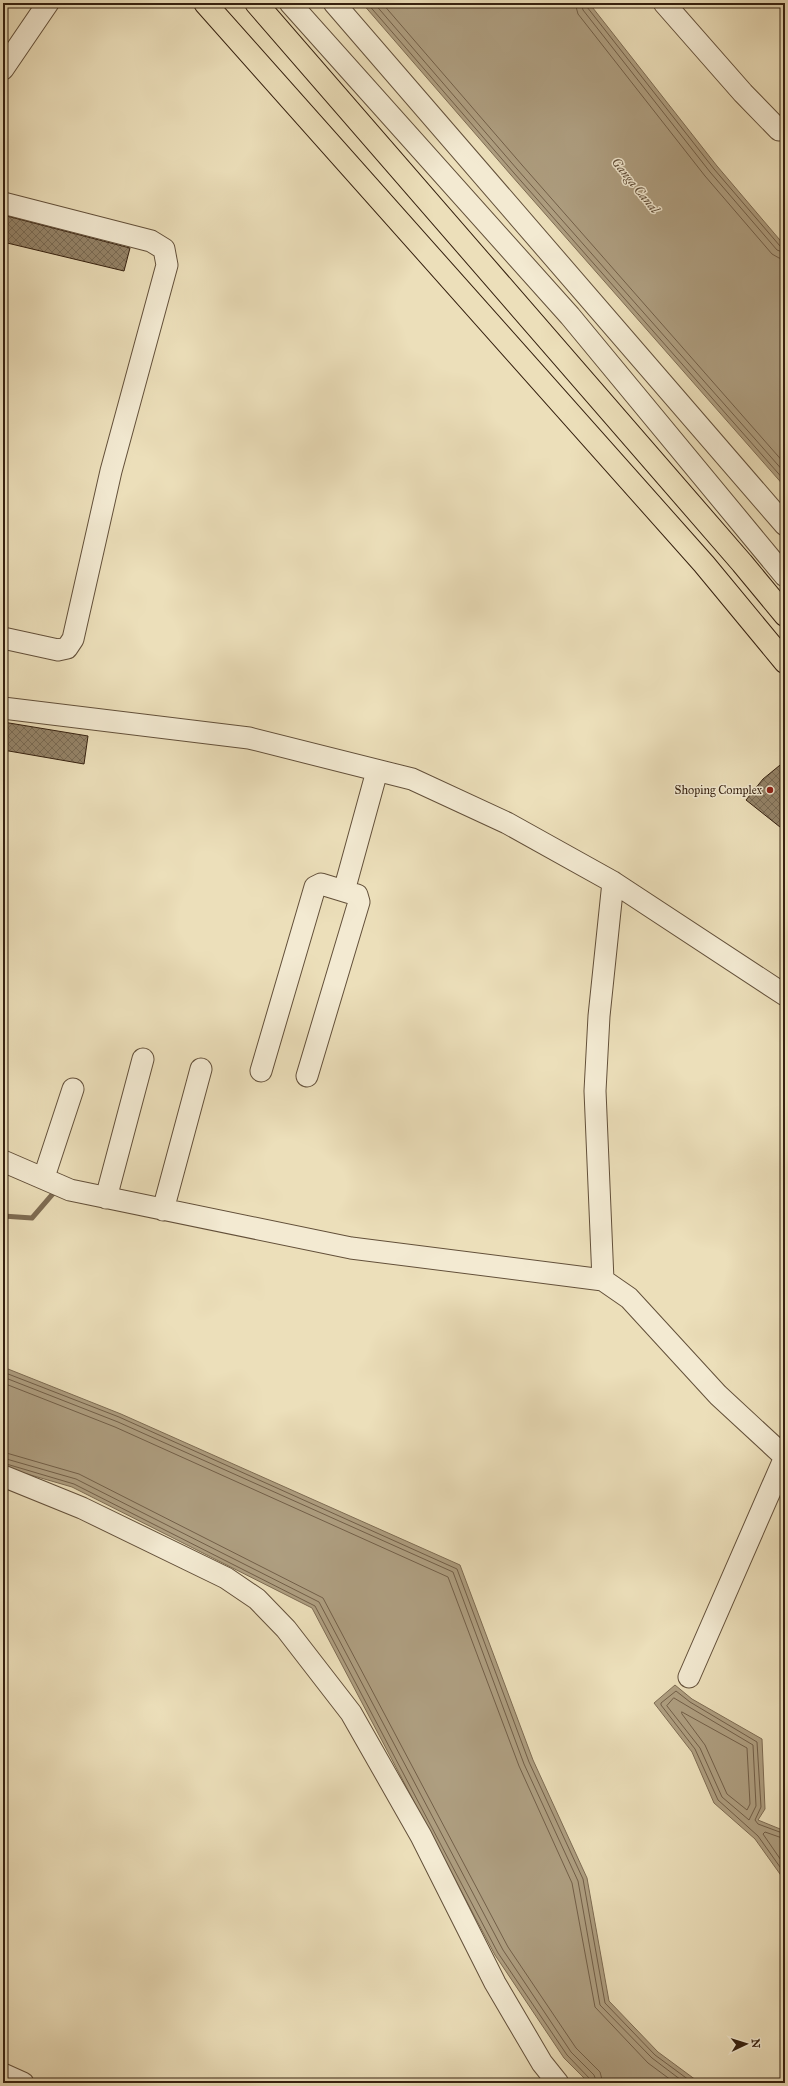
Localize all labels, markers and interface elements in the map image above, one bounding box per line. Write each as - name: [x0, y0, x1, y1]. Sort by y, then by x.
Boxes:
- water label: Ganga Canal: [608, 155, 664, 218]
- place label: Shoping Complex: [675, 783, 763, 798]
- marker: Shoping Complex: [765, 785, 775, 795]
- north arrow: [726, 2024, 766, 2064]
- text: N: [749, 2038, 762, 2049]

